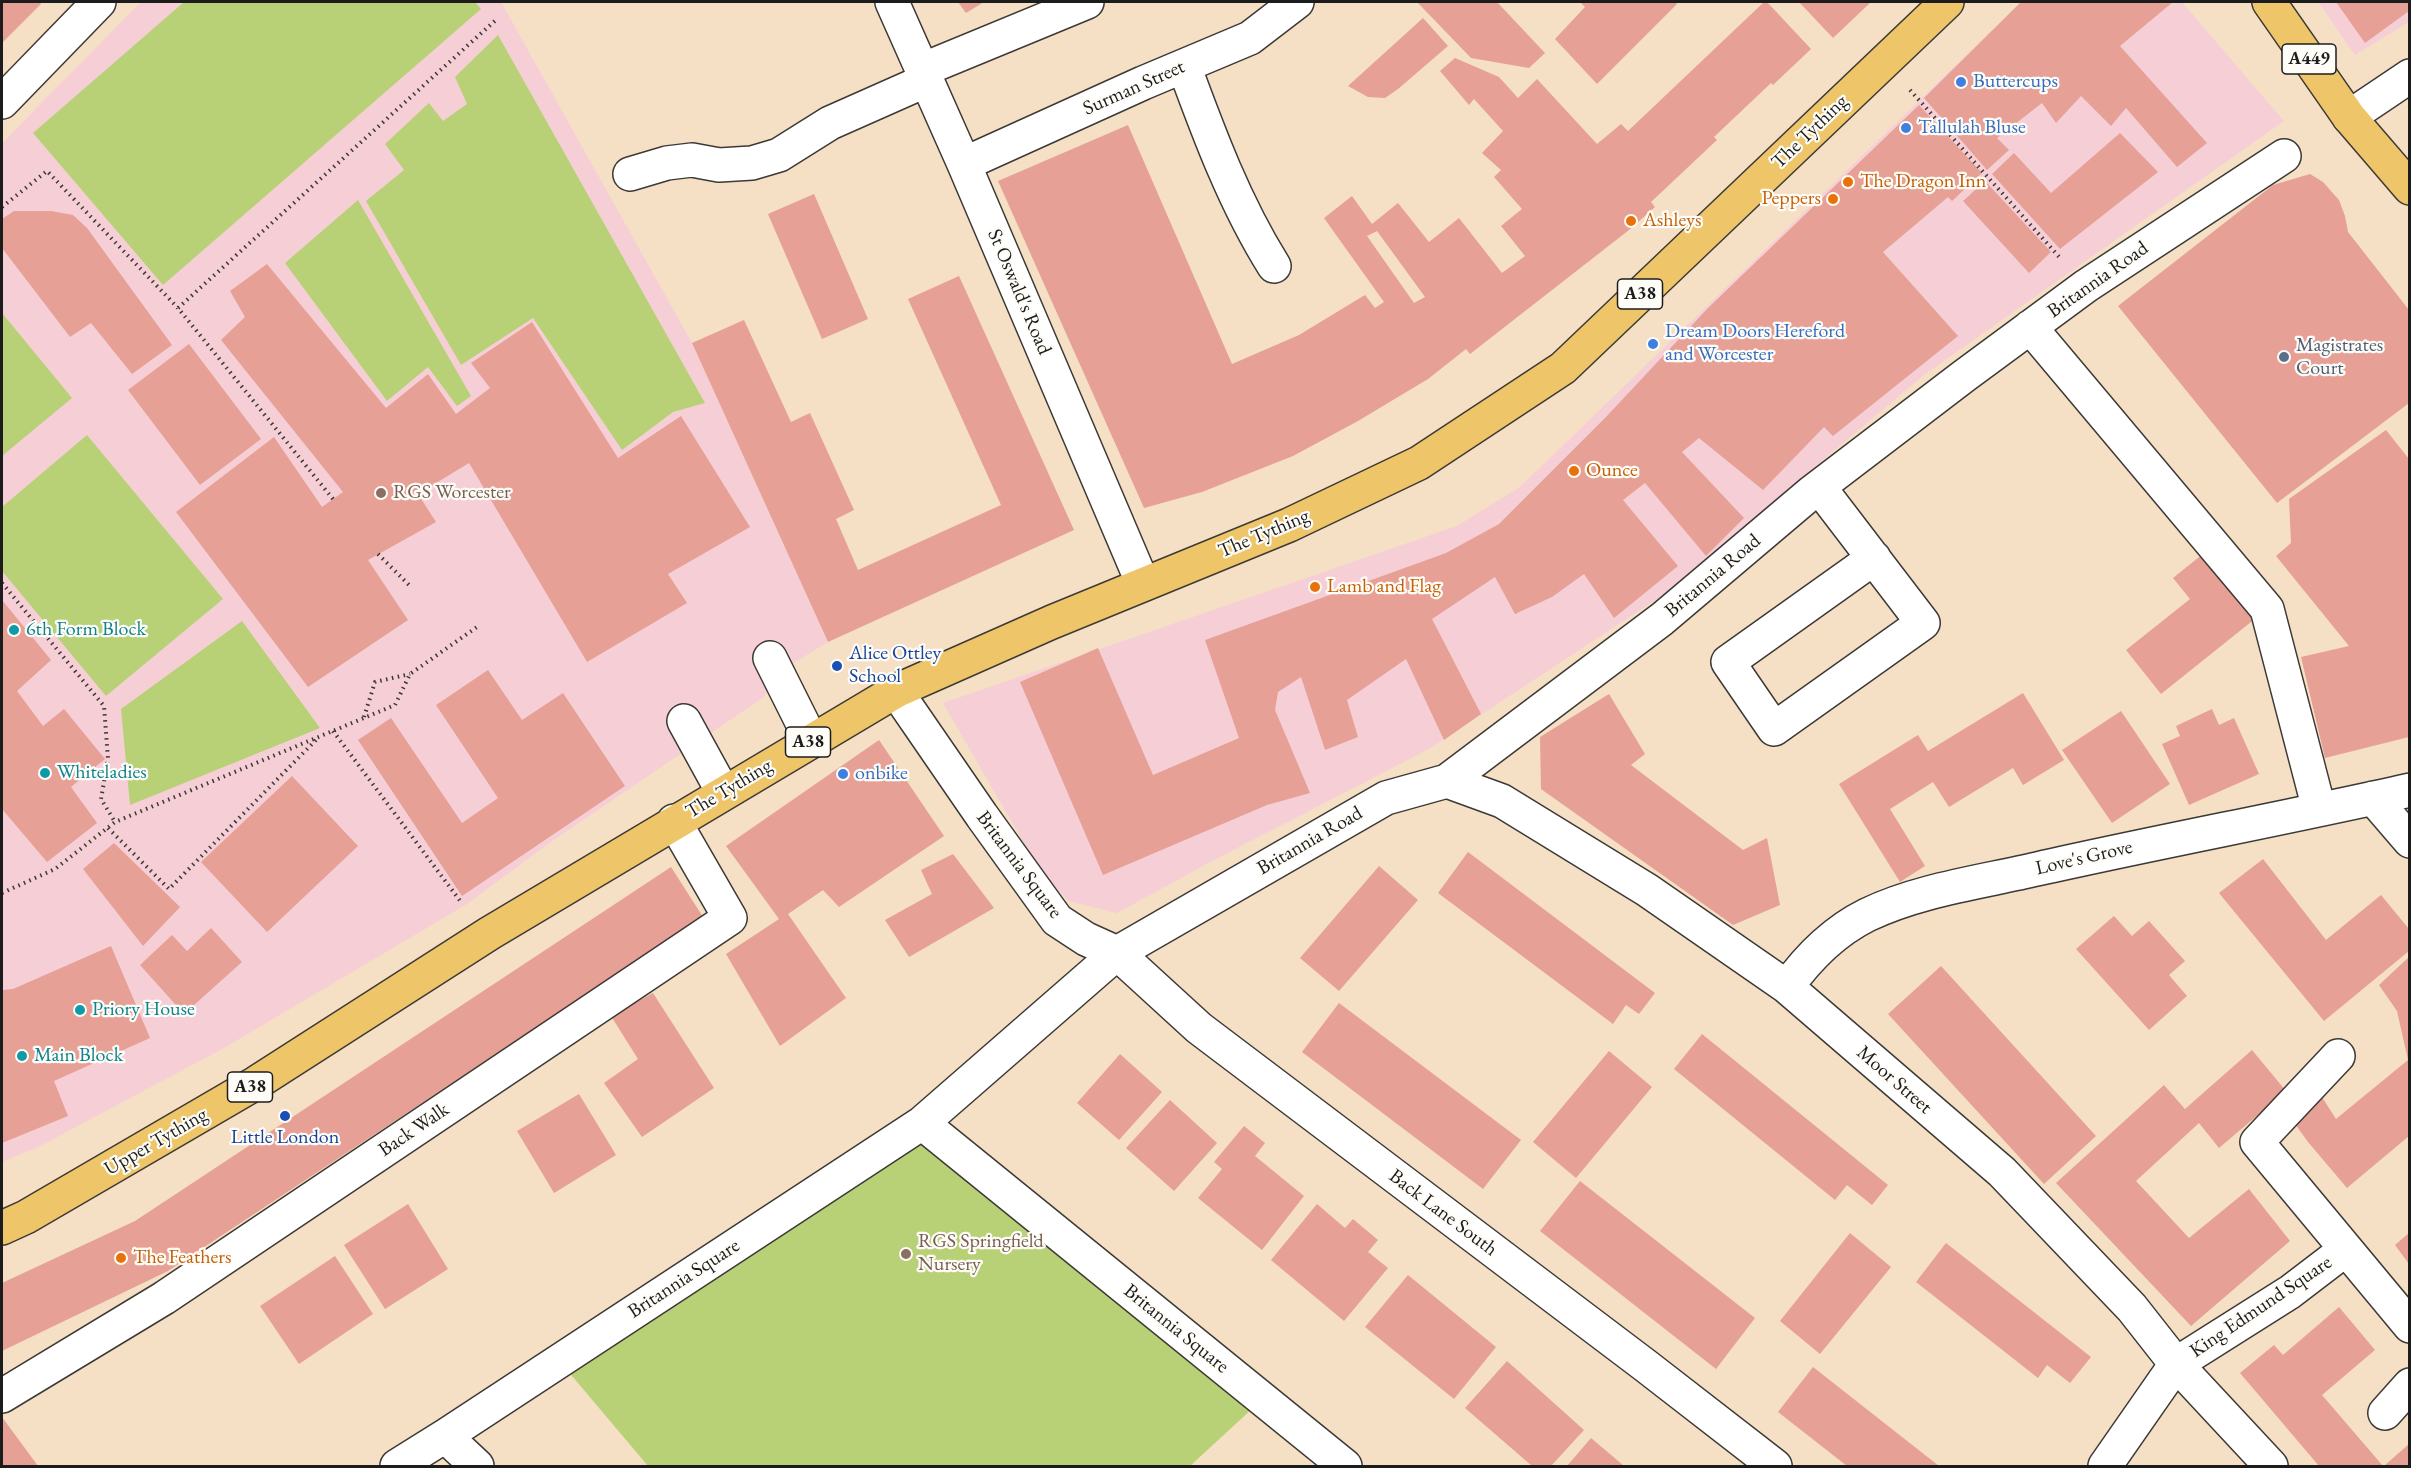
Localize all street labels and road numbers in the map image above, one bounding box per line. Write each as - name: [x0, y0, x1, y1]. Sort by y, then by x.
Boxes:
- road number: A449: [2282, 44, 2336, 74]
- street label: Surman Street: [1080, 55, 1188, 121]
- street label: The Tything: [1767, 90, 1853, 174]
- street label: St Oswald's Road: [982, 226, 1056, 358]
- street label: Britannia Road: [2043, 236, 2153, 324]
- road number: A38: [1618, 279, 1662, 309]
- street label: The Tything: [1215, 504, 1313, 564]
- street label: Britannia Road: [1660, 529, 1766, 623]
- road number: A38: [786, 727, 830, 757]
- street label: The Tything: [682, 754, 776, 824]
- street label: Britannia Road: [1253, 801, 1367, 881]
- street label: Britannia Square: [971, 807, 1067, 923]
- street label: Love's Grove: [2033, 835, 2135, 881]
- street label: Moor Street: [1851, 1041, 1937, 1119]
- road number: A38: [228, 1072, 272, 1102]
- street label: Back Walk: [374, 1098, 454, 1162]
- street label: Upper Tything: [100, 1103, 212, 1181]
- street label: Back Lane South: [1384, 1164, 1502, 1262]
- street label: Britannia Square: [624, 1234, 744, 1324]
- street label: King Edmund Square: [2185, 1251, 2337, 1363]
- street label: Britannia Square: [1119, 1279, 1233, 1379]

